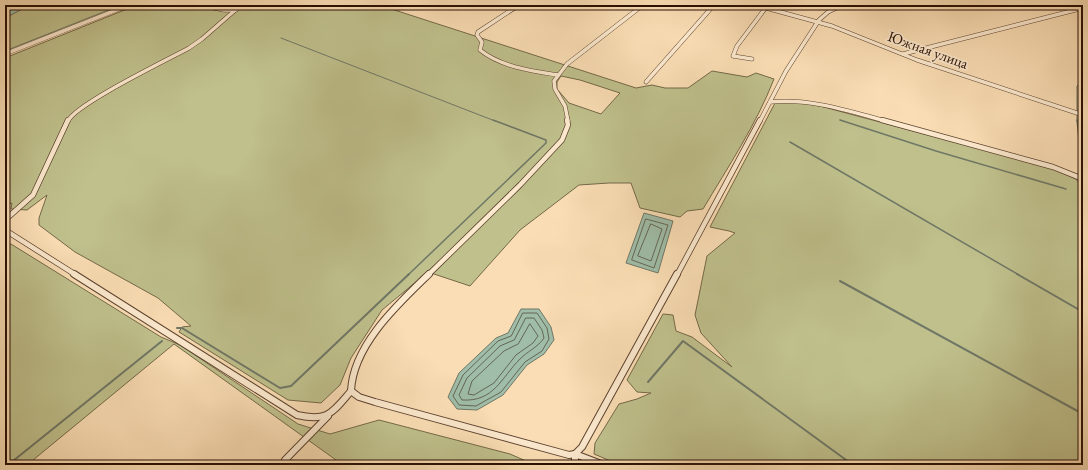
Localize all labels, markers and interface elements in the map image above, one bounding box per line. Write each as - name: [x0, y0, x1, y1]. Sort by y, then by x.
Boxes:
- street label: Южная улица: [885, 26, 971, 73]

